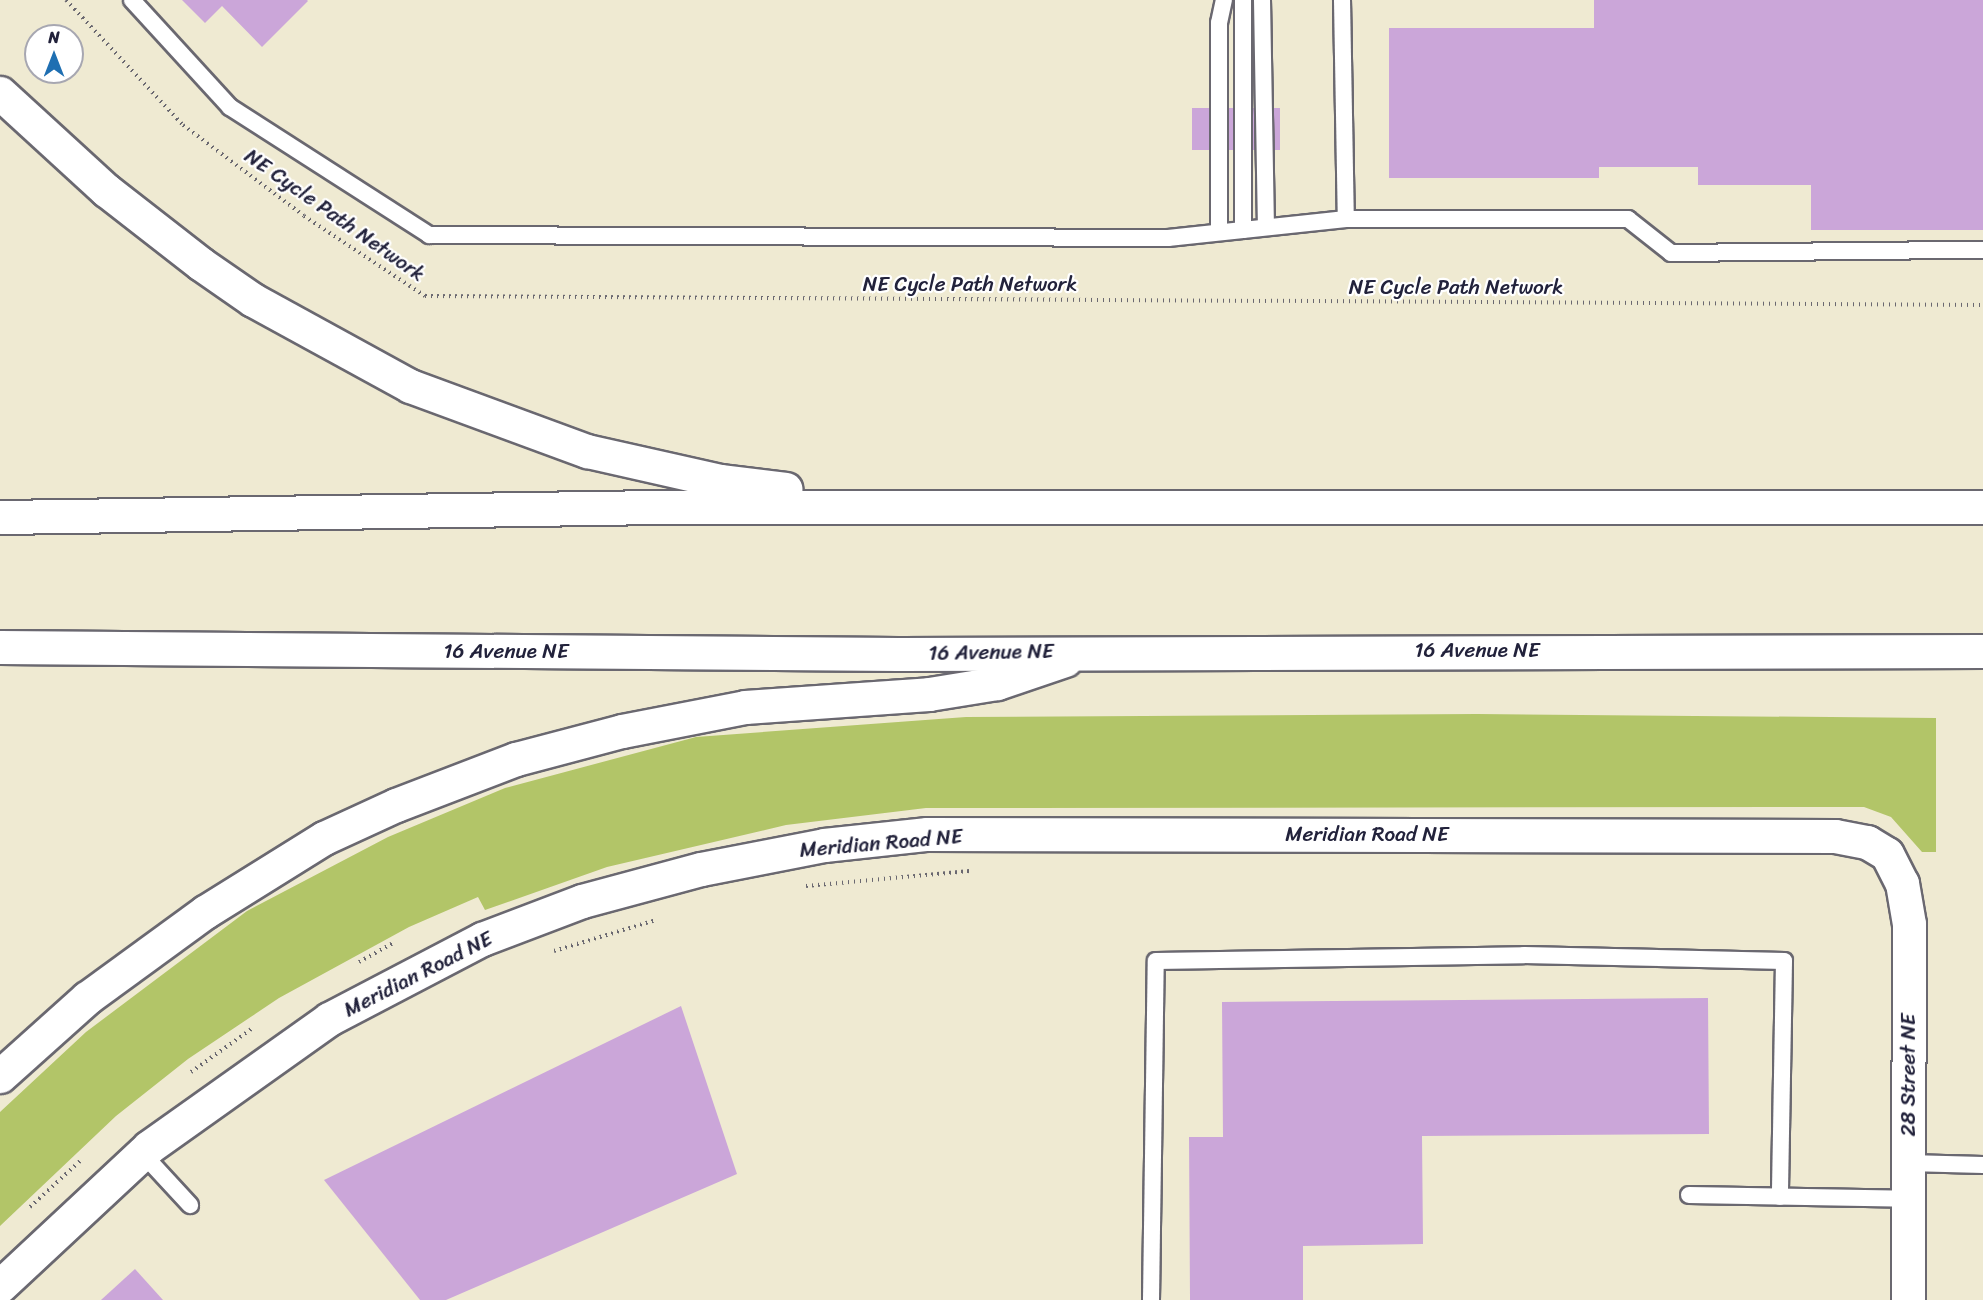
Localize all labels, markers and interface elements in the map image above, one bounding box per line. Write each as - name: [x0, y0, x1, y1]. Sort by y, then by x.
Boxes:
- text: N: [48, 23, 60, 52]
- north arrow: [24, 24, 84, 84]
- street label: NE Cycle Path Network: [239, 143, 431, 287]
- street label: NE Cycle Path Network: [862, 271, 1078, 297]
- street label: NE Cycle Path Network: [1348, 274, 1564, 300]
- street label: 16 Avenue NE: [1414, 637, 1540, 663]
- street label: 16 Avenue NE: [443, 638, 569, 664]
- street label: 16 Avenue NE: [928, 638, 1054, 666]
- street label: Meridian Road NE: [1285, 821, 1449, 847]
- street label: Meridian Road NE: [799, 823, 963, 863]
- street label: Meridian Road NE: [340, 926, 496, 1022]
- street label: 28 Street NE: [1895, 1014, 1921, 1136]

